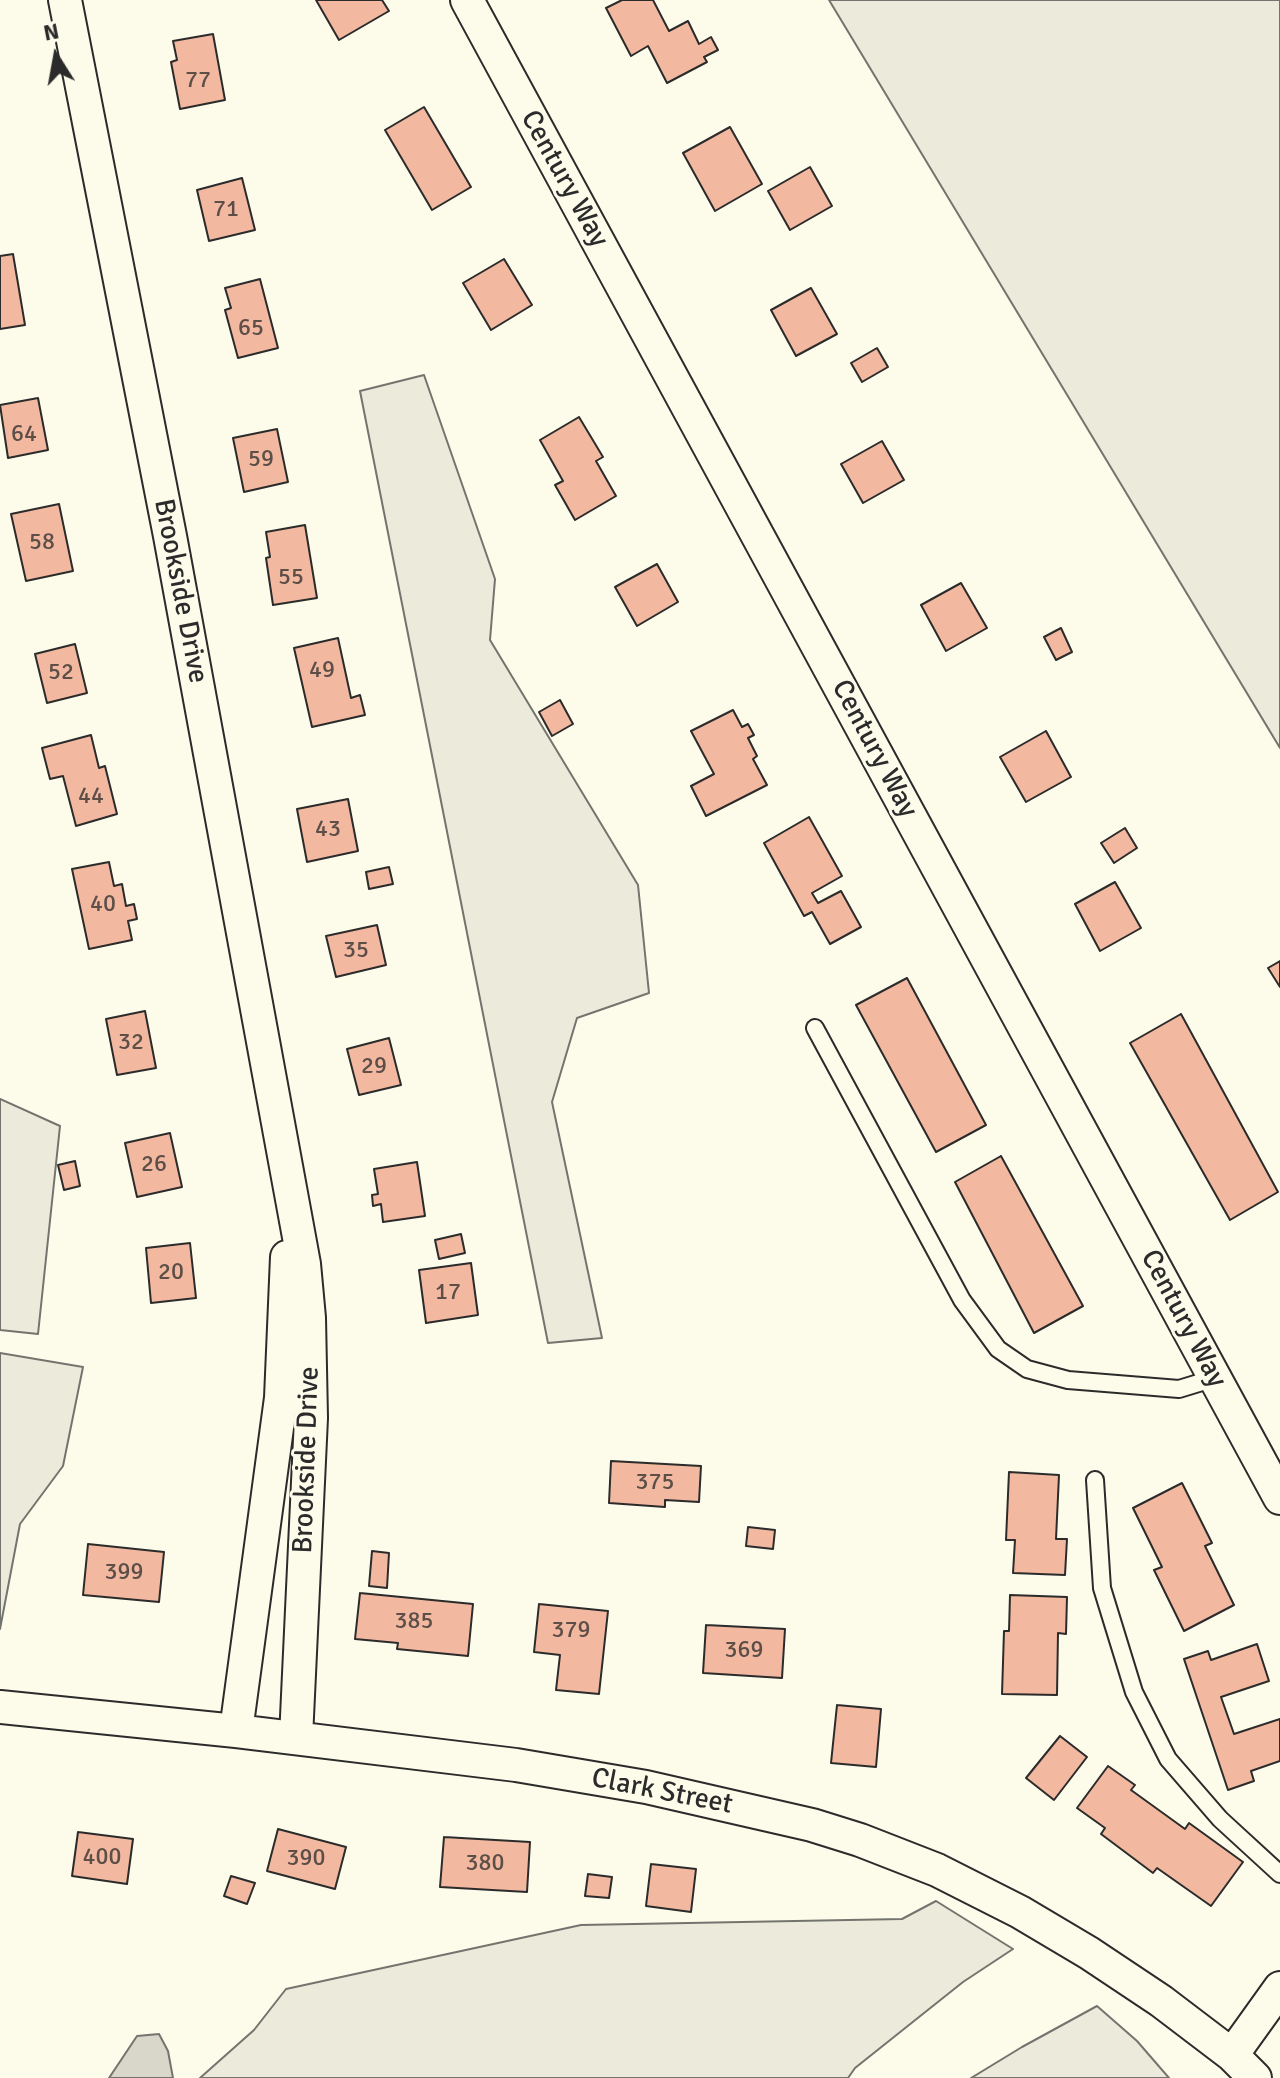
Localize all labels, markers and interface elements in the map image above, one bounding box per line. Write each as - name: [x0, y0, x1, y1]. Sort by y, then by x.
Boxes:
- north arrow: [16, 16, 96, 96]
- text: N: [41, 17, 61, 47]
- house number: 77: [185, 67, 211, 95]
- street label: Century Way: [513, 105, 615, 253]
- house number: 71: [213, 196, 239, 224]
- house number: 65: [238, 315, 264, 343]
- house number: 64: [11, 421, 37, 449]
- house number: 59: [248, 446, 274, 474]
- street label: Brookside Drive: [146, 496, 214, 686]
- house number: 58: [29, 529, 55, 557]
- house number: 55: [278, 564, 304, 592]
- house number: 49: [309, 657, 335, 685]
- house number: 52: [48, 659, 74, 687]
- street label: Century Way: [824, 674, 924, 824]
- house number: 44: [78, 783, 104, 811]
- house number: 43: [315, 816, 341, 844]
- house number: 40: [90, 891, 116, 919]
- house number: 35: [343, 937, 369, 965]
- house number: 32: [118, 1029, 144, 1057]
- house number: 29: [361, 1053, 387, 1081]
- house number: 26: [141, 1151, 167, 1179]
- street label: Century Way: [1133, 1244, 1233, 1394]
- house number: 20: [158, 1259, 184, 1287]
- house number: 17: [435, 1279, 461, 1307]
- street label: Brookside Drive: [287, 1366, 327, 1554]
- house number: 375: [636, 1469, 674, 1497]
- house number: 399: [105, 1559, 143, 1587]
- house number: 385: [395, 1608, 433, 1636]
- house number: 379: [552, 1617, 590, 1645]
- house number: 369: [725, 1637, 763, 1665]
- street label: Clark Street: [589, 1762, 735, 1822]
- house number: 400: [83, 1844, 121, 1872]
- house number: 390: [287, 1845, 325, 1873]
- house number: 380: [466, 1850, 504, 1878]

